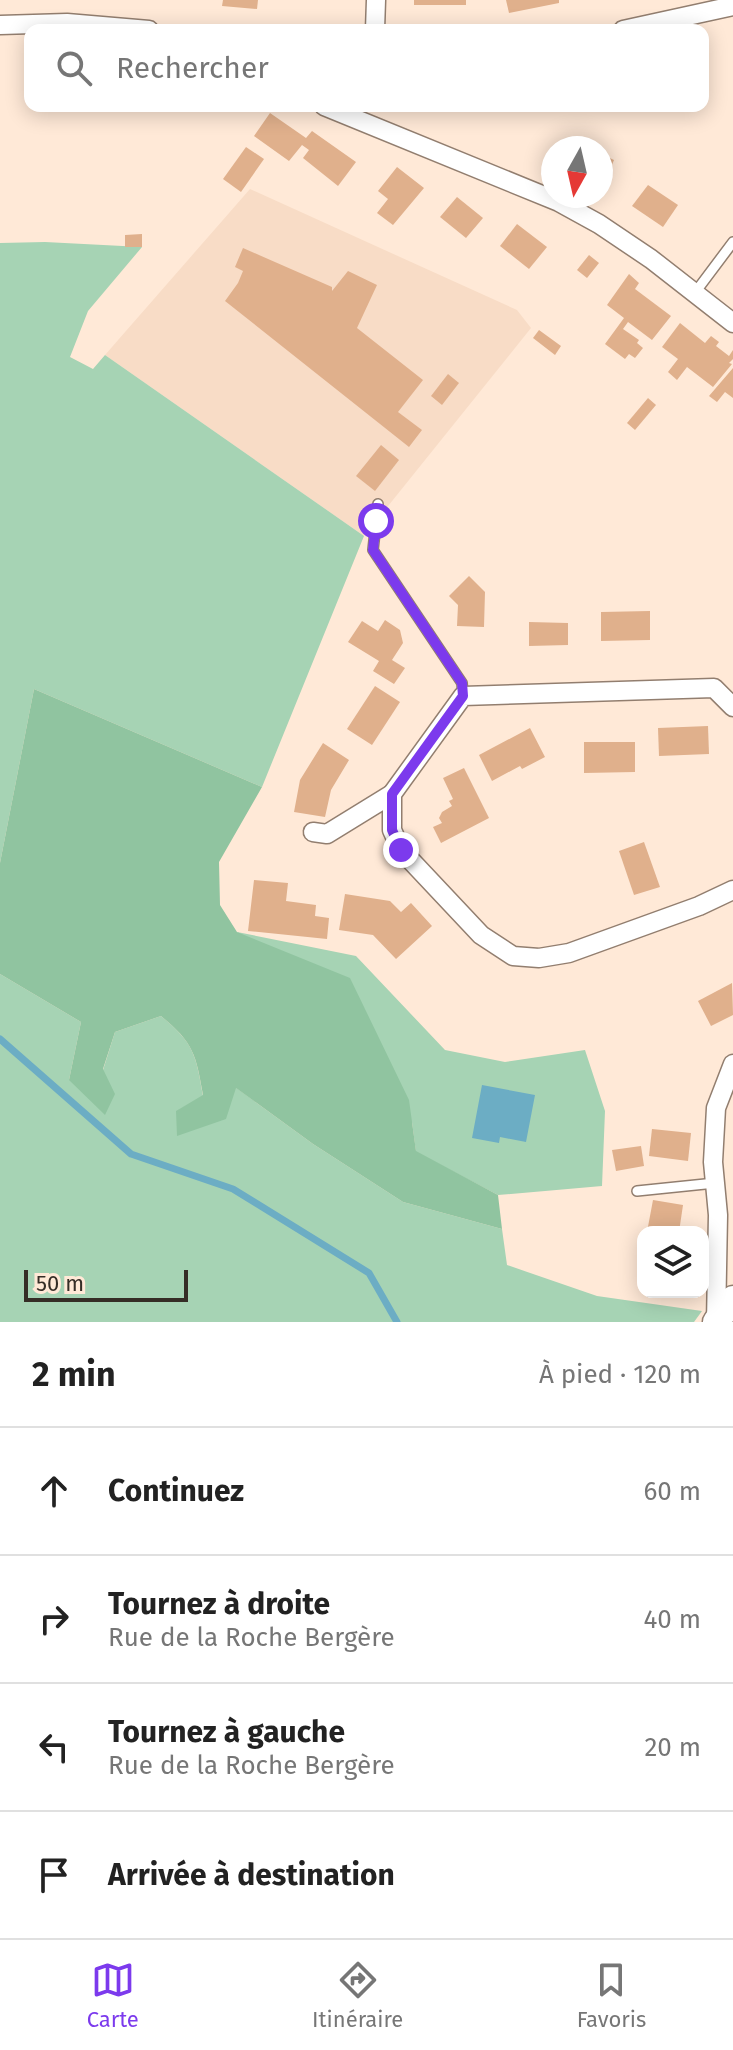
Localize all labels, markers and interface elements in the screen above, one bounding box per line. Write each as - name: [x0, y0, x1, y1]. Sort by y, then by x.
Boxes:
- search box: [24, 24, 709, 112]
- icon: search: [52, 46, 96, 90]
- text: Rechercher: [116, 50, 269, 86]
- north arrow: [541, 136, 613, 208]
- route start: [358, 503, 394, 539]
- route end: [383, 832, 419, 868]
- map controls: [637, 1226, 709, 1298]
- button: layers: [637, 1226, 709, 1298]
- scale bar: [24, 1266, 188, 1302]
- text: 50 m: [36, 1270, 84, 1297]
- text: 2 min: [32, 1354, 116, 1395]
- text: À pied · 120 m: [539, 1359, 701, 1390]
- icon: ahead: [32, 1469, 76, 1513]
- text: Continuez: [108, 1473, 244, 1509]
- text: 60 m: [643, 1476, 701, 1507]
- text: Tournez à droite: [108, 1586, 330, 1622]
- icon: right: [32, 1597, 76, 1641]
- text: 40 m: [643, 1604, 701, 1635]
- text: Rue de la Roche Bergère: [108, 1622, 395, 1653]
- text: Tournez à gauche: [108, 1714, 345, 1750]
- icon: left: [32, 1725, 76, 1769]
- text: 20 m: [644, 1732, 701, 1763]
- text: Rue de la Roche Bergère: [108, 1750, 395, 1781]
- icon: arrive: [32, 1853, 76, 1897]
- text: Arrivée à destination: [108, 1857, 395, 1893]
- tab: Carte: [87, 1958, 139, 2033]
- tab: Itinéraire: [312, 1958, 403, 2033]
- tab: Favoris: [577, 1958, 646, 2033]

